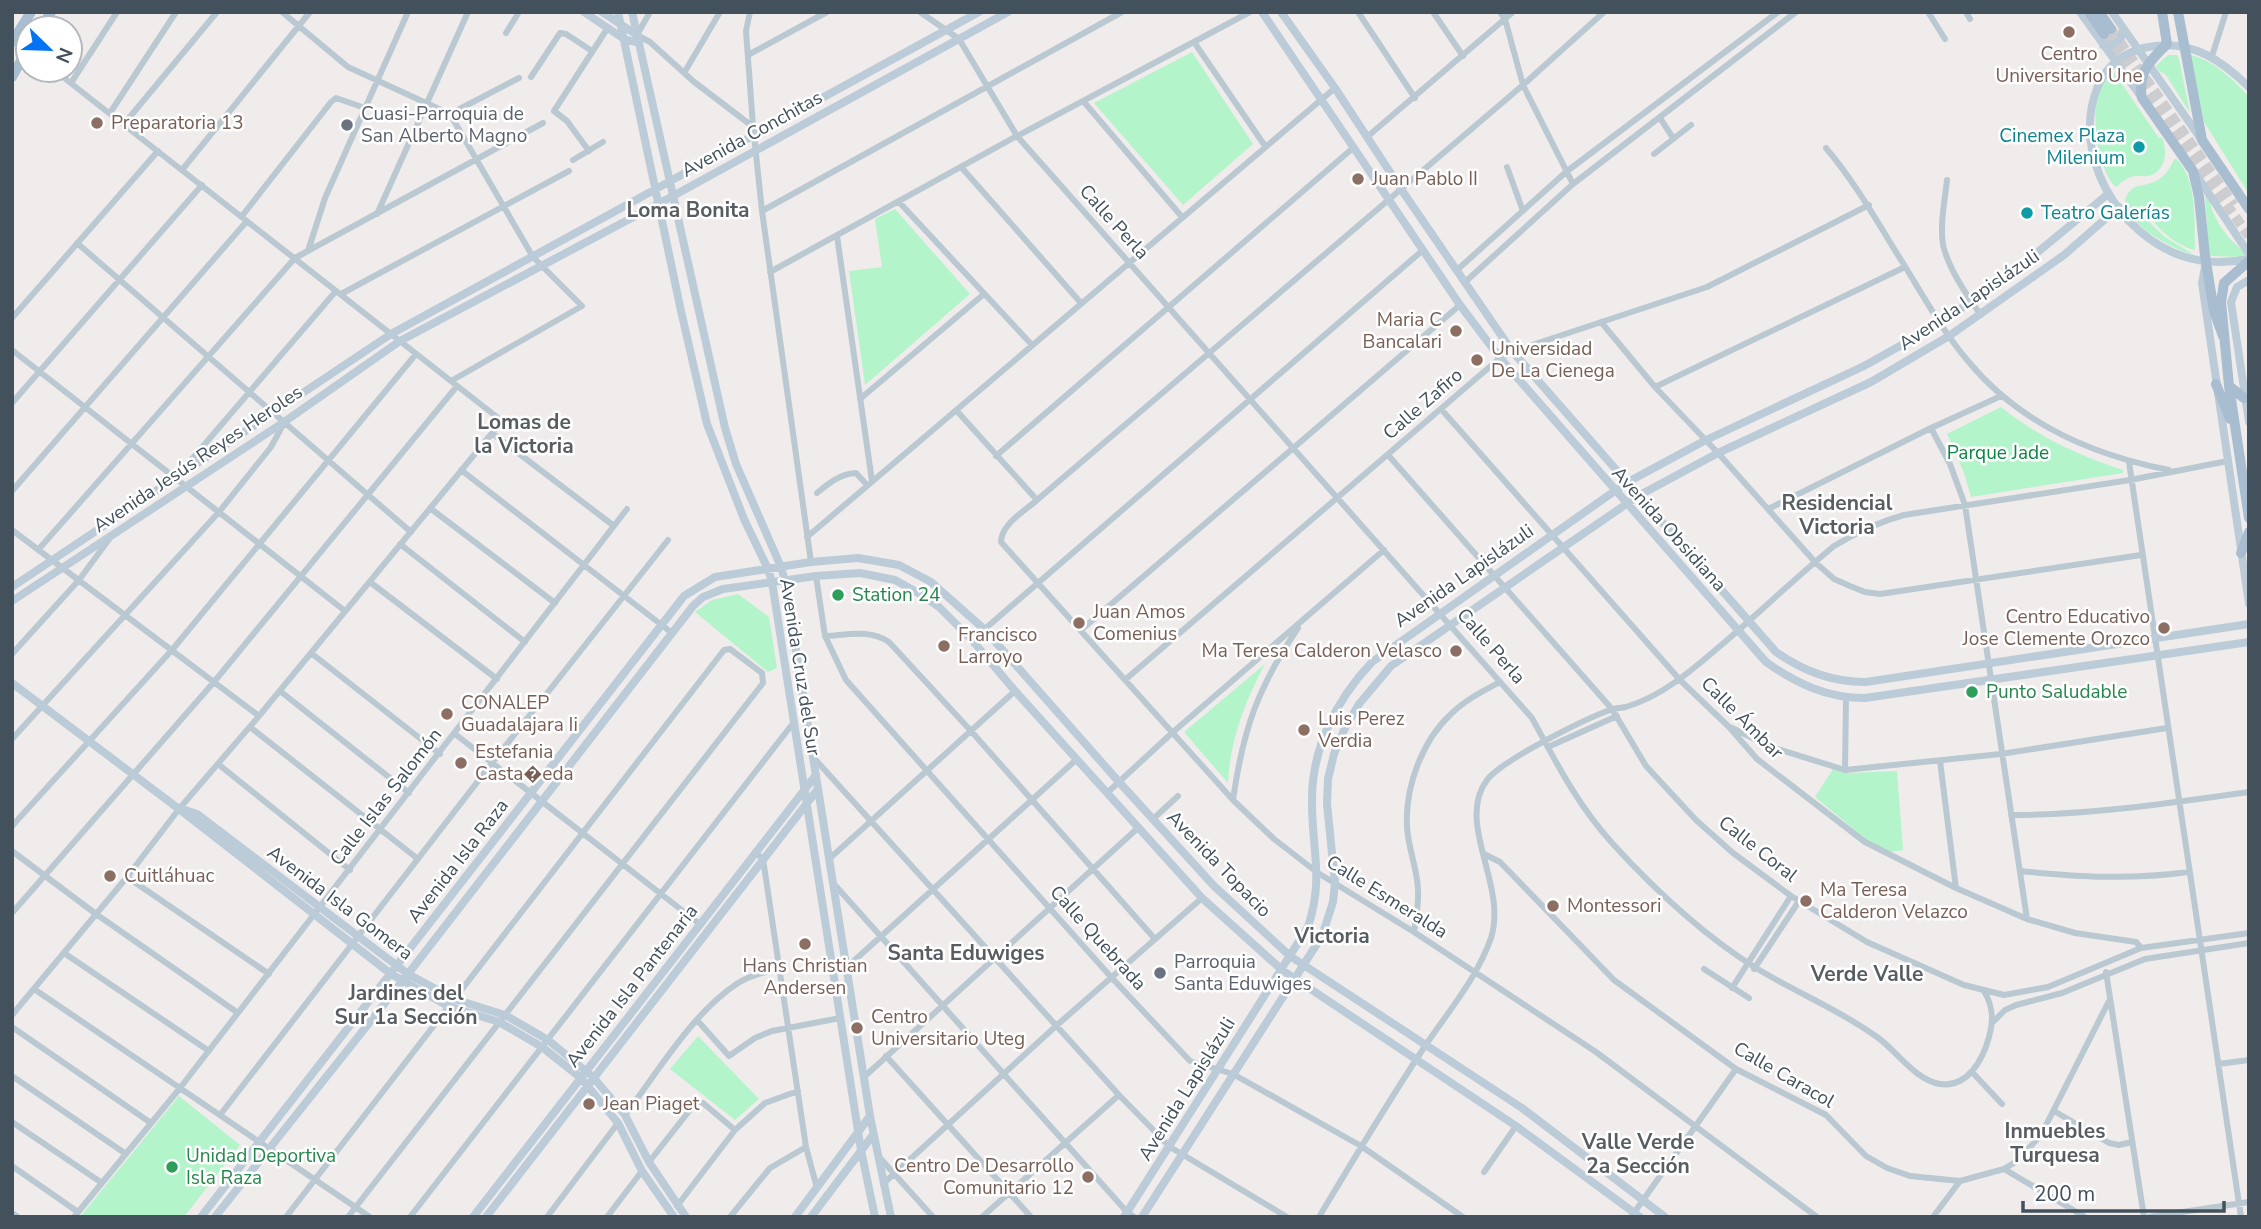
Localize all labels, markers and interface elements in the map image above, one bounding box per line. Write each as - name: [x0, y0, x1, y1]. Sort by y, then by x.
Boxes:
- north arrow: [14, 14, 84, 84]
- marker: Centro Universitario Une: [2061, 24, 2077, 40]
- place label: Centro Universitario Une: [1995, 41, 2143, 89]
- text: N: [49, 44, 78, 67]
- street label: Avenida Conchitas: [677, 84, 827, 184]
- place label: Cuasi-Parroquia de San Alberto Magno: [361, 101, 527, 149]
- place label: Preparatoria 13: [111, 110, 244, 136]
- marker: Preparatoria 13: [89, 115, 105, 131]
- marker: Cuasi-Parroquia de San Alberto Magno: [339, 117, 355, 133]
- place label: Cinemex Plaza Milenium: [1999, 123, 2125, 171]
- marker: Cinemex Plaza Milenium: [2131, 139, 2147, 155]
- place label: Juan Pablo II: [1371, 166, 1478, 192]
- marker: Juan Pablo II: [1350, 171, 1366, 187]
- street label: Calle Perla: [1073, 179, 1155, 265]
- district label: Loma Bonita: [626, 196, 750, 224]
- place label: Teatro Galerías: [2041, 200, 2170, 226]
- marker: Teatro Galerías: [2019, 205, 2035, 221]
- street label: Avenida Lapislázuli: [1894, 243, 2044, 357]
- place label: Maria C Bancalari: [1363, 307, 1442, 355]
- marker: Maria C Bancalari: [1448, 323, 1464, 339]
- place label: Universidad De La Cienega: [1491, 336, 1615, 384]
- marker: Universidad De La Cienega: [1469, 352, 1485, 368]
- street label: Calle Zafiro: [1378, 362, 1468, 446]
- street label: Avenida Jesús Reyes Heroles: [88, 379, 308, 539]
- district label: Lomas de la Victoria: [474, 408, 574, 460]
- park label: Parque Jade: [1947, 440, 2049, 466]
- street label: Avenida Obsidiana: [1606, 461, 1732, 597]
- district label: Residencial Victoria: [1782, 489, 1893, 541]
- street label: Avenida Lapislázuli: [1389, 518, 1539, 634]
- street label: Avenida Cruz del Sur: [773, 577, 827, 758]
- place label: Station 24: [852, 582, 940, 608]
- marker: Station 24: [830, 587, 846, 603]
- place label: Juan Amos Comenius: [1092, 599, 1185, 647]
- street label: Calle Perla: [1451, 602, 1531, 690]
- place label: Centro Educativo Jose Clemente Orozco: [1962, 604, 2150, 652]
- marker: Juan Amos Comenius: [1071, 615, 1087, 631]
- marker: Centro Educativo Jose Clemente Orozco: [2156, 620, 2172, 636]
- place label: Francisco Larroyo: [958, 622, 1037, 670]
- marker: Francisco Larroyo: [936, 638, 952, 654]
- place label: Ma Teresa Calderon Velasco: [1202, 638, 1442, 664]
- marker: Ma Teresa Calderon Velasco: [1448, 643, 1464, 659]
- street label: Calle Ámbar: [1695, 671, 1789, 765]
- place label: Punto Saludable: [1986, 679, 2127, 705]
- marker: Punto Saludable: [1964, 684, 1980, 700]
- place label: CONALEP Guadalajara Ii: [461, 690, 578, 738]
- marker: CONALEP Guadalajara Ii: [439, 706, 455, 722]
- place label: Luis Perez Verdia: [1317, 706, 1405, 754]
- marker: Luis Perez Verdia: [1296, 722, 1312, 738]
- street label: Calle Islas Salomón: [324, 723, 448, 871]
- place label: Estefania Casta�eda: [475, 739, 574, 787]
- marker: Estefania Casta�eda: [453, 755, 469, 771]
- street label: Avenida Isla Raza: [401, 794, 515, 928]
- street label: Avenida Topacio: [1161, 805, 1277, 923]
- street label: Calle Coral: [1713, 810, 1803, 888]
- street label: Avenida Isla Gomera: [262, 840, 418, 966]
- street label: Calle Esmeralda: [1321, 849, 1453, 945]
- place label: Cuitláhuac: [124, 863, 215, 889]
- marker: Cuitláhuac: [102, 868, 118, 884]
- place label: Ma Teresa Calderon Velazco: [1820, 877, 1968, 925]
- street label: Calle Quebrada: [1044, 880, 1152, 996]
- place label: Montessori: [1567, 893, 1661, 919]
- marker: Ma Teresa Calderon Velazco: [1798, 893, 1814, 909]
- marker: Montessori: [1545, 898, 1561, 914]
- street label: Avenida Isla Pantenaria: [560, 899, 704, 1073]
- district label: Victoria: [1293, 922, 1370, 950]
- marker: Hans Christian Andersen: [797, 936, 813, 952]
- district label: Santa Eduwiges: [887, 939, 1045, 967]
- place label: Parroquia Santa Eduwiges: [1174, 949, 1312, 997]
- place label: Hans Christian Andersen: [742, 953, 868, 1001]
- district label: Verde Valle: [1810, 960, 1923, 988]
- marker: Parroquia Santa Eduwiges: [1152, 965, 1168, 981]
- district label: Jardines del Sur 1a Sección: [334, 979, 478, 1031]
- place label: Centro Universitario Uteg: [871, 1004, 1025, 1052]
- street label: Avenida Lapislázuli: [1132, 1012, 1242, 1166]
- marker: Centro Universitario Uteg: [849, 1020, 865, 1036]
- street label: Calle Caracol: [1729, 1036, 1840, 1115]
- place label: Jean Piaget: [602, 1091, 700, 1117]
- marker: Jean Piaget: [581, 1096, 597, 1112]
- district label: Inmuebles Turquesa: [2005, 1117, 2105, 1169]
- district label: Valle Verde 2a Sección: [1581, 1128, 1694, 1180]
- place label: Unidad Deportiva Isla Raza: [186, 1143, 336, 1191]
- place label: Centro De Desarrollo Comunitario 12: [894, 1153, 1074, 1201]
- marker: Unidad Deportiva Isla Raza: [164, 1159, 180, 1175]
- marker: Centro De Desarrollo Comunitario 12: [1080, 1169, 1096, 1185]
- scale bar: [2023, 1170, 2224, 1214]
- text: 200 m: [2034, 1180, 2095, 1208]

